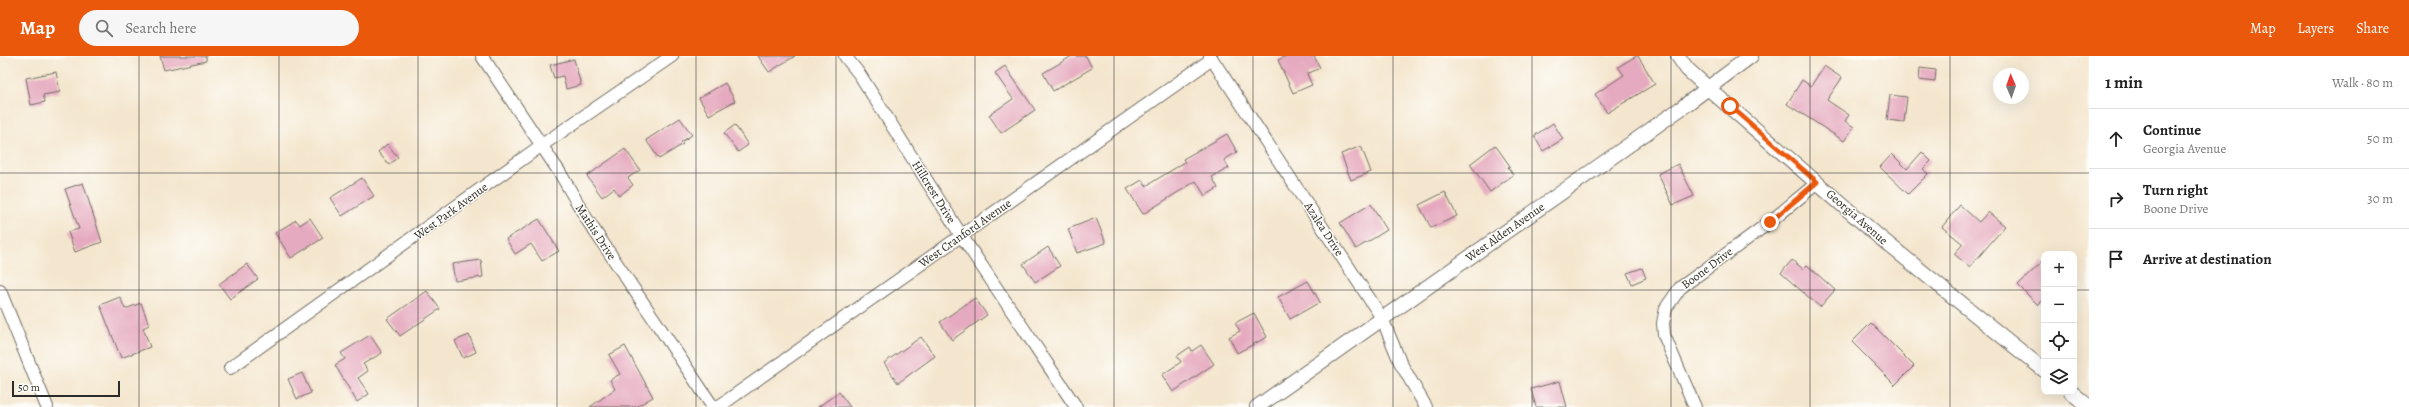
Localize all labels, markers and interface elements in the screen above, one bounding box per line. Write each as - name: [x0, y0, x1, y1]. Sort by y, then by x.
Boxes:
- search box: [79, 10, 359, 46]
- text: Map: [20, 15, 55, 41]
- icon: search: [93, 17, 115, 39]
- text: Search here: [125, 18, 197, 38]
- text: Map: [2250, 19, 2276, 38]
- text: Layers: [2298, 19, 2334, 38]
- text: Share: [2356, 19, 2389, 38]
- north arrow: [1993, 68, 2029, 104]
- text: 1 min: [2105, 71, 2143, 94]
- text: Walk · 80 m: [2332, 74, 2393, 91]
- route start: [1721, 97, 1739, 115]
- text: Continue: [2143, 120, 2201, 140]
- icon: ahead: [2105, 128, 2127, 150]
- text: 50 m: [2367, 130, 2393, 147]
- text: Georgia Avenue: [2143, 140, 2226, 157]
- street label: Hillcrest Drive: [908, 158, 960, 226]
- street label: West Park Avenue: [410, 179, 491, 244]
- text: Turn right: [2143, 180, 2208, 200]
- street label: Georgia Avenue: [1823, 186, 1891, 248]
- icon: right: [2105, 188, 2127, 210]
- text: 30 m: [2367, 190, 2393, 207]
- street label: West Cranford Avenue: [915, 195, 1014, 272]
- street label: Azalea Drive: [1300, 198, 1347, 259]
- street label: West Alden Avenue: [1461, 199, 1548, 266]
- text: Boone Drive: [2143, 200, 2208, 217]
- street label: Mathis Drive: [572, 201, 620, 263]
- route end: [1761, 213, 1779, 231]
- street label: Boone Drive: [1678, 243, 1736, 293]
- icon: arrive: [2105, 248, 2127, 270]
- text: Arrive at destination: [2143, 249, 2272, 269]
- map controls: [2041, 251, 2077, 395]
- button: +: [2041, 251, 2077, 287]
- button: −: [2041, 287, 2077, 323]
- button: locate: [2041, 323, 2077, 359]
- button: layers: [2041, 359, 2077, 395]
- scale bar: [12, 379, 120, 398]
- text: 50 m: [18, 380, 40, 395]

